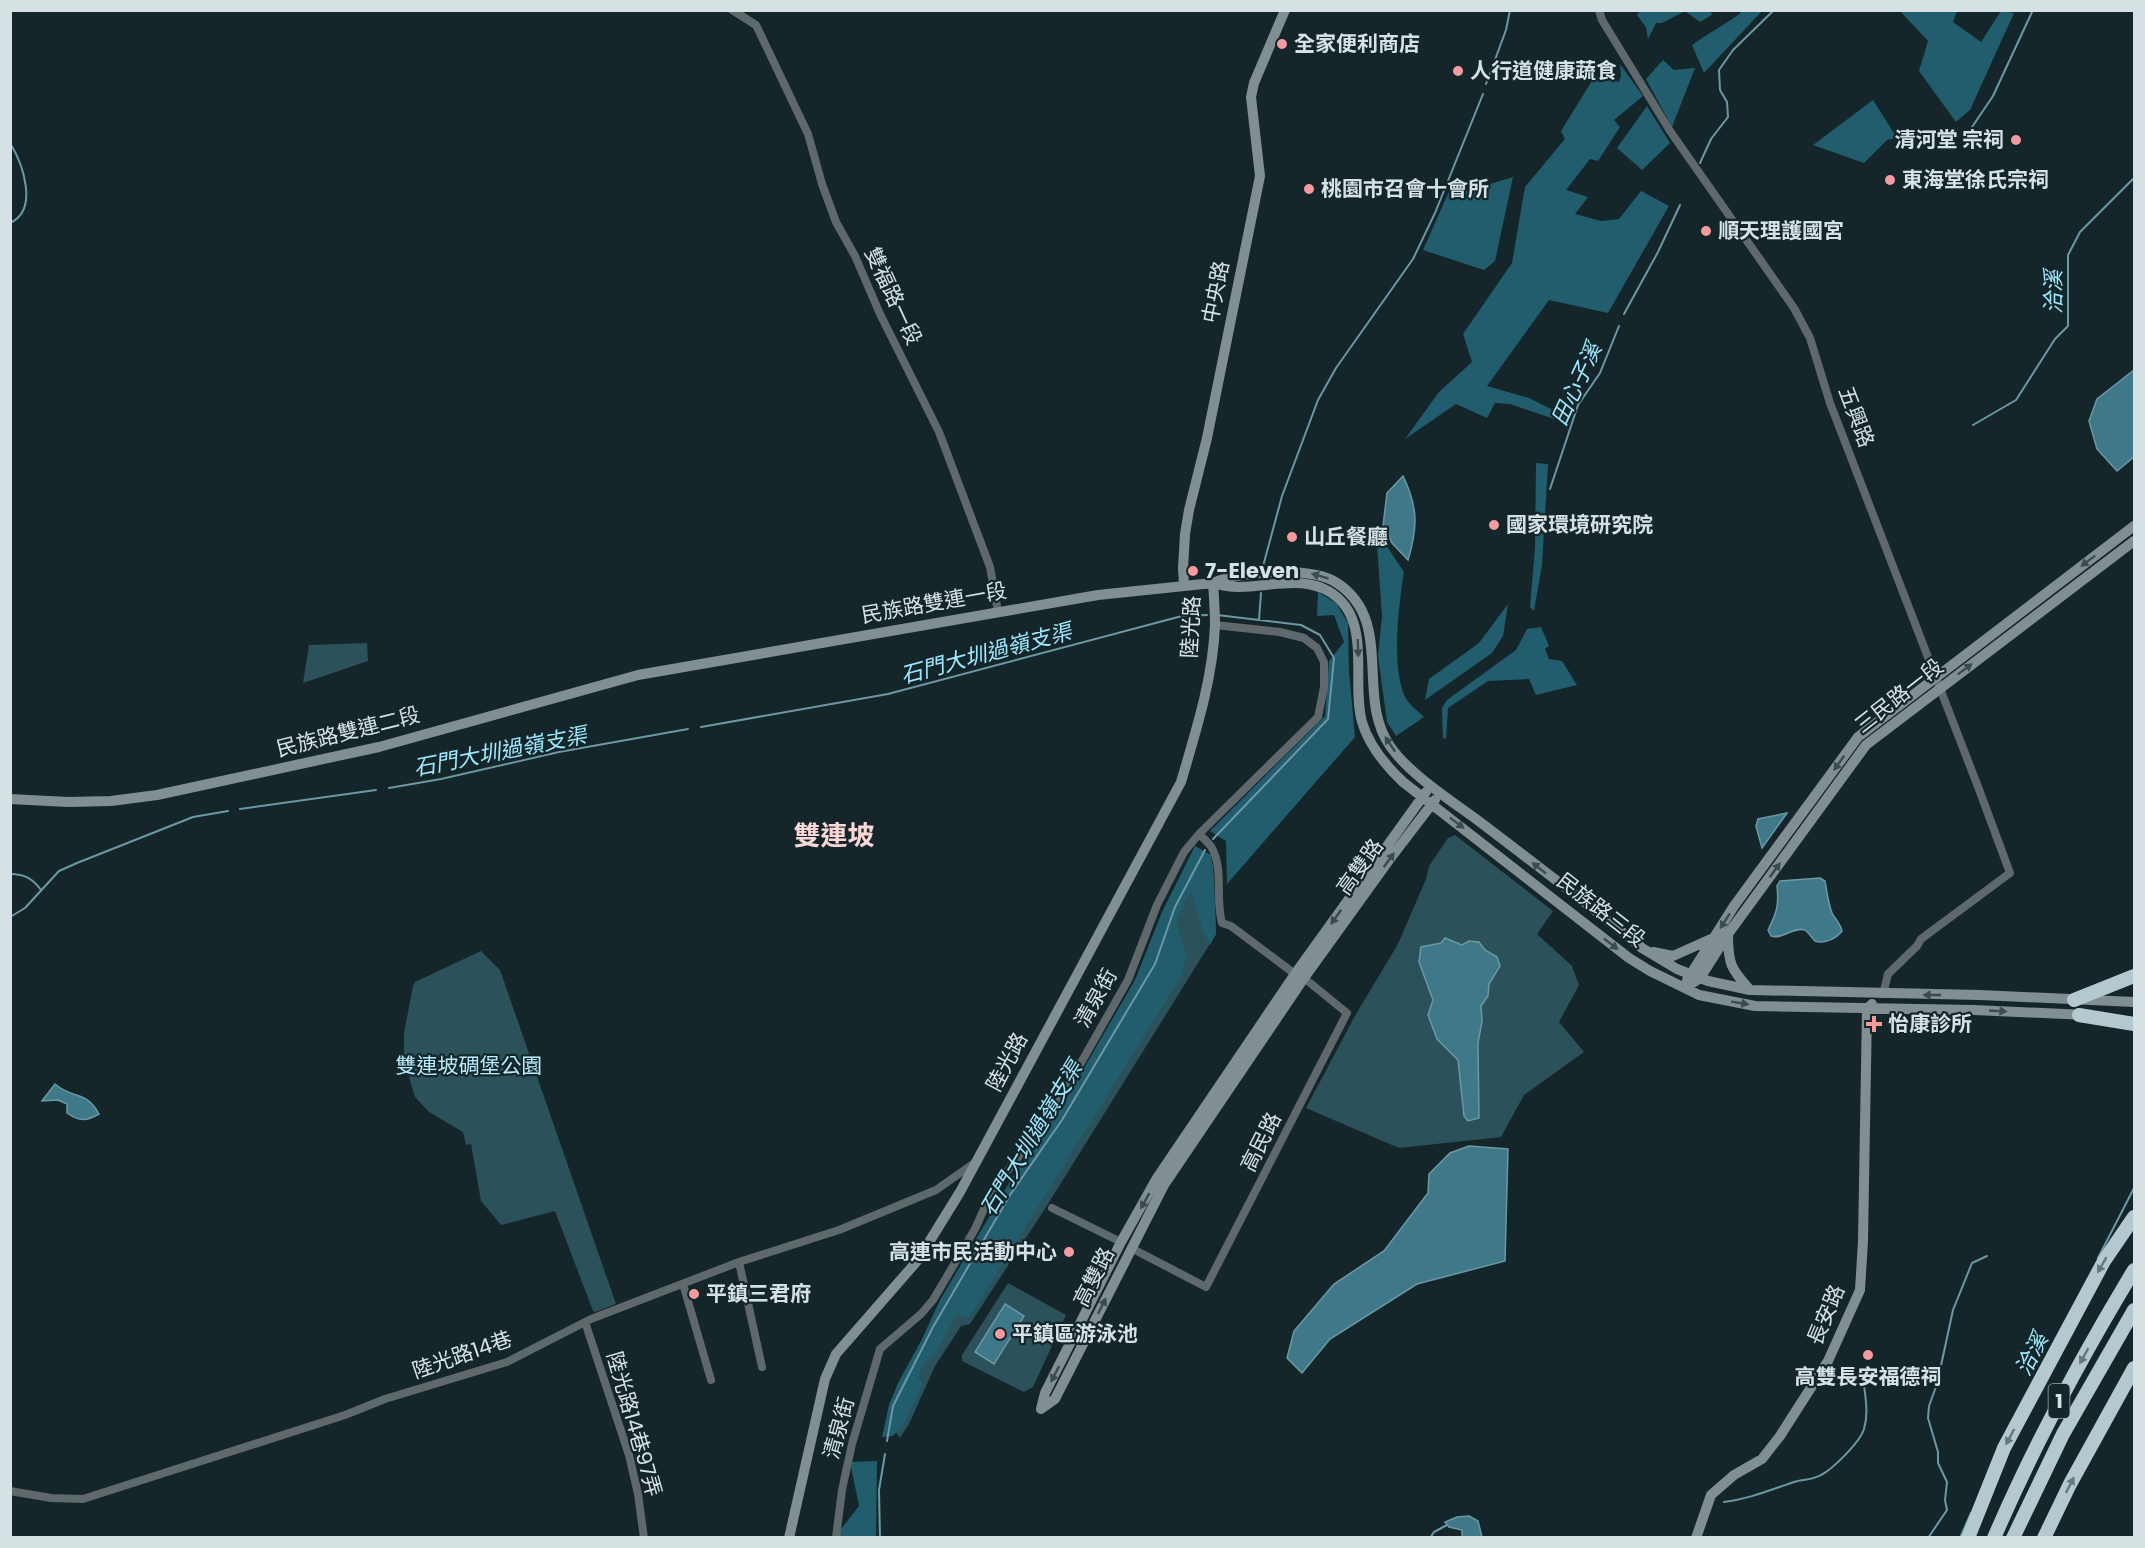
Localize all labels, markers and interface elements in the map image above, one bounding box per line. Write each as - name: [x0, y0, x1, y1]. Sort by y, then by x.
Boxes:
- place label: 全家便利商店: [1294, 29, 1420, 58]
- marker: 全家便利商店: [1275, 37, 1289, 51]
- place label: 人行道健康蔬食: [1470, 56, 1617, 85]
- marker: 人行道健康蔬食: [1451, 64, 1465, 78]
- place label: 清河堂 宗祠: [1895, 125, 2004, 154]
- marker: 清河堂 宗祠: [2009, 133, 2023, 147]
- place label: 東海堂徐氏宗祠: [1902, 165, 2049, 194]
- marker: 東海堂徐氏宗祠: [1883, 173, 1897, 187]
- place label: 桃園市召會十會所: [1321, 174, 1489, 203]
- marker: 桃園市召會十會所: [1302, 182, 1316, 196]
- place label: 順天理護國宮: [1718, 216, 1844, 245]
- marker: 順天理護國宮: [1699, 224, 1713, 238]
- street label: 雙福路一段: [858, 242, 929, 349]
- street label: 中央路: [1195, 258, 1236, 326]
- water label: 洽溪: [2038, 267, 2069, 314]
- water label: 田心子溪: [1544, 335, 1610, 431]
- street label: 五興路: [1832, 382, 1881, 451]
- place label: 國家環境研究院: [1506, 510, 1653, 539]
- marker: 國家環境研究院: [1487, 518, 1501, 532]
- place label: 山丘餐廳: [1304, 522, 1388, 551]
- marker: 山丘餐廳: [1285, 530, 1299, 544]
- one-way arrow: [2080, 555, 2095, 567]
- place label: 7-Eleven: [1205, 556, 1299, 585]
- marker: 7-Eleven: [1186, 564, 1200, 578]
- one-way arrow: [1311, 571, 1329, 580]
- street label: 民族路雙連一段: [859, 575, 1009, 630]
- street label: 陸光路: [1174, 595, 1207, 659]
- water label: 石門大圳過嶺支渠: [897, 615, 1078, 691]
- one-way arrow: [1353, 639, 1362, 658]
- street label: 三民路一段: [1848, 652, 1949, 739]
- one-way arrow: [1957, 664, 1972, 676]
- street label: 民族路雙連二段: [273, 700, 423, 763]
- water label: 石門大圳過嶺支渠: [411, 719, 592, 783]
- one-way arrow: [1384, 737, 1396, 753]
- one-way arrow: [1834, 755, 1846, 770]
- district label: 雙連坡: [794, 817, 875, 854]
- one-way arrow: [1450, 817, 1465, 829]
- street label: 高雙路: [1329, 833, 1390, 901]
- one-way arrow: [1383, 853, 1395, 869]
- one-way arrow: [1531, 862, 1547, 875]
- one-way arrow: [1769, 863, 1781, 879]
- street label: 民族路三段: [1551, 866, 1652, 953]
- one-way arrow: [1330, 909, 1342, 925]
- one-way arrow: [1719, 912, 1731, 928]
- one-way arrow: [1603, 937, 1619, 950]
- street label: 清泉街: [1068, 963, 1124, 1032]
- one-way arrow: [1922, 990, 1941, 999]
- one-way arrow: [1731, 999, 1750, 1008]
- one-way arrow: [1988, 1006, 2007, 1015]
- place label: 怡康診所: [1888, 1009, 1972, 1038]
- marker: 怡康診所: [1865, 1015, 1883, 1033]
- street label: 陸光路: [979, 1027, 1034, 1096]
- park label: 雙連坡碉堡公園: [396, 1051, 543, 1080]
- water label: 石門大圳過嶺支渠: [973, 1052, 1092, 1222]
- street label: 高民路: [1233, 1107, 1288, 1176]
- one-way arrow: [1139, 1193, 1150, 1209]
- place label: 高連市民活動中心: [889, 1237, 1057, 1266]
- street label: 高雙路: [1066, 1242, 1121, 1311]
- marker: 高連市民活動中心: [1062, 1245, 1076, 1259]
- one-way arrow: [2098, 1257, 2108, 1274]
- place label: 平鎮三君府: [706, 1279, 811, 1308]
- street label: 長安路: [1800, 1280, 1851, 1349]
- marker: 平鎮三君府: [687, 1287, 701, 1301]
- one-way arrow: [1097, 1297, 1107, 1314]
- place label: 平鎮區游泳池: [1012, 1319, 1138, 1348]
- street label: 陸光路14巷: [408, 1324, 516, 1385]
- water label: 洽溪: [2008, 1325, 2057, 1381]
- marker: 平鎮區游泳池: [993, 1327, 1007, 1341]
- street label: 陸光路14巷97弄: [600, 1348, 669, 1500]
- marker: 高雙長安福德祠: [1861, 1348, 1875, 1362]
- one-way arrow: [2079, 1348, 2089, 1365]
- place label: 高雙長安福德祠: [1795, 1362, 1942, 1391]
- one-way arrow: [1050, 1365, 1060, 1383]
- road number: 1: [2048, 1384, 2070, 1418]
- street label: 清泉街: [816, 1394, 861, 1462]
- one-way arrow: [2005, 1429, 2015, 1446]
- one-way arrow: [2065, 1476, 2074, 1493]

